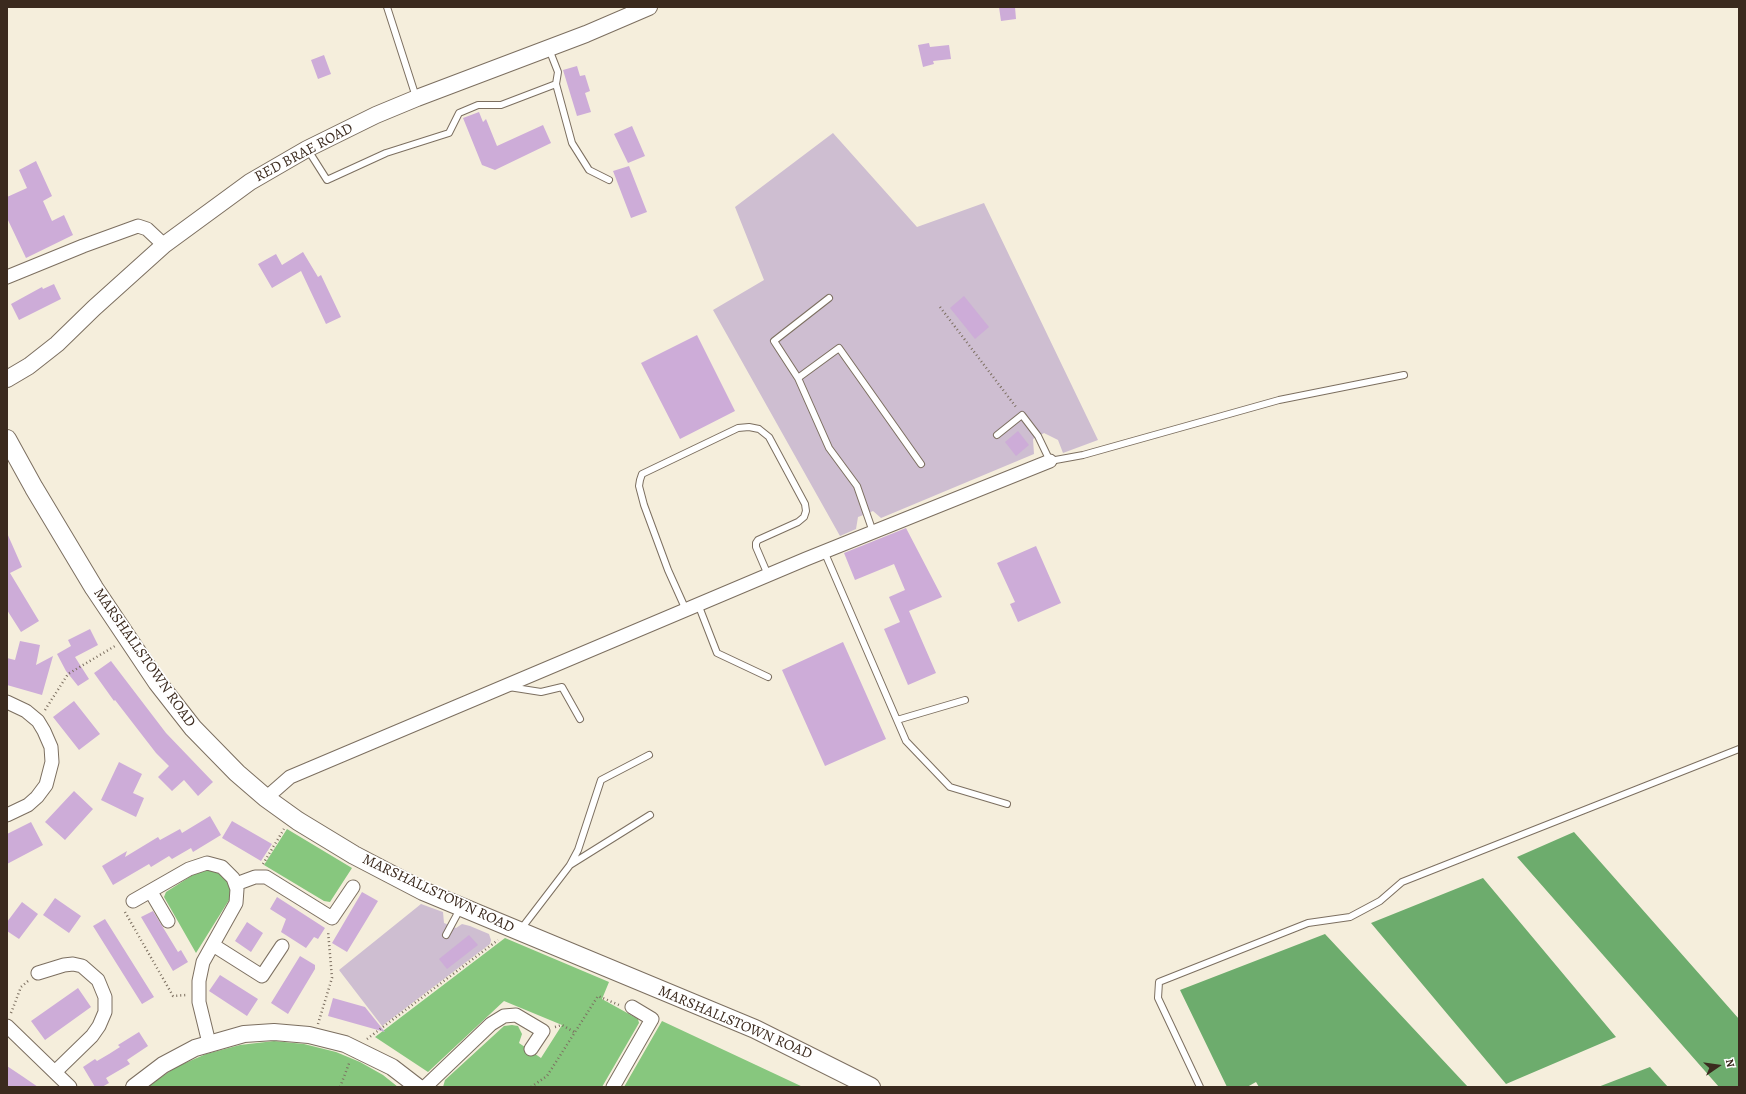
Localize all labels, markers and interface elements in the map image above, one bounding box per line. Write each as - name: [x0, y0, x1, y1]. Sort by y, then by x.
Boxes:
- street label: RED BRAE ROAD: [252, 120, 356, 186]
- street label: MARSHALLSTOWN ROAD: [89, 585, 199, 731]
- street label: MARSHALLSTOWN ROAD: [359, 851, 517, 937]
- street label: MARSHALLSTOWN ROAD: [655, 982, 815, 1064]
- north arrow: [1698, 1046, 1738, 1086]
- text: N: [1722, 1058, 1738, 1069]

